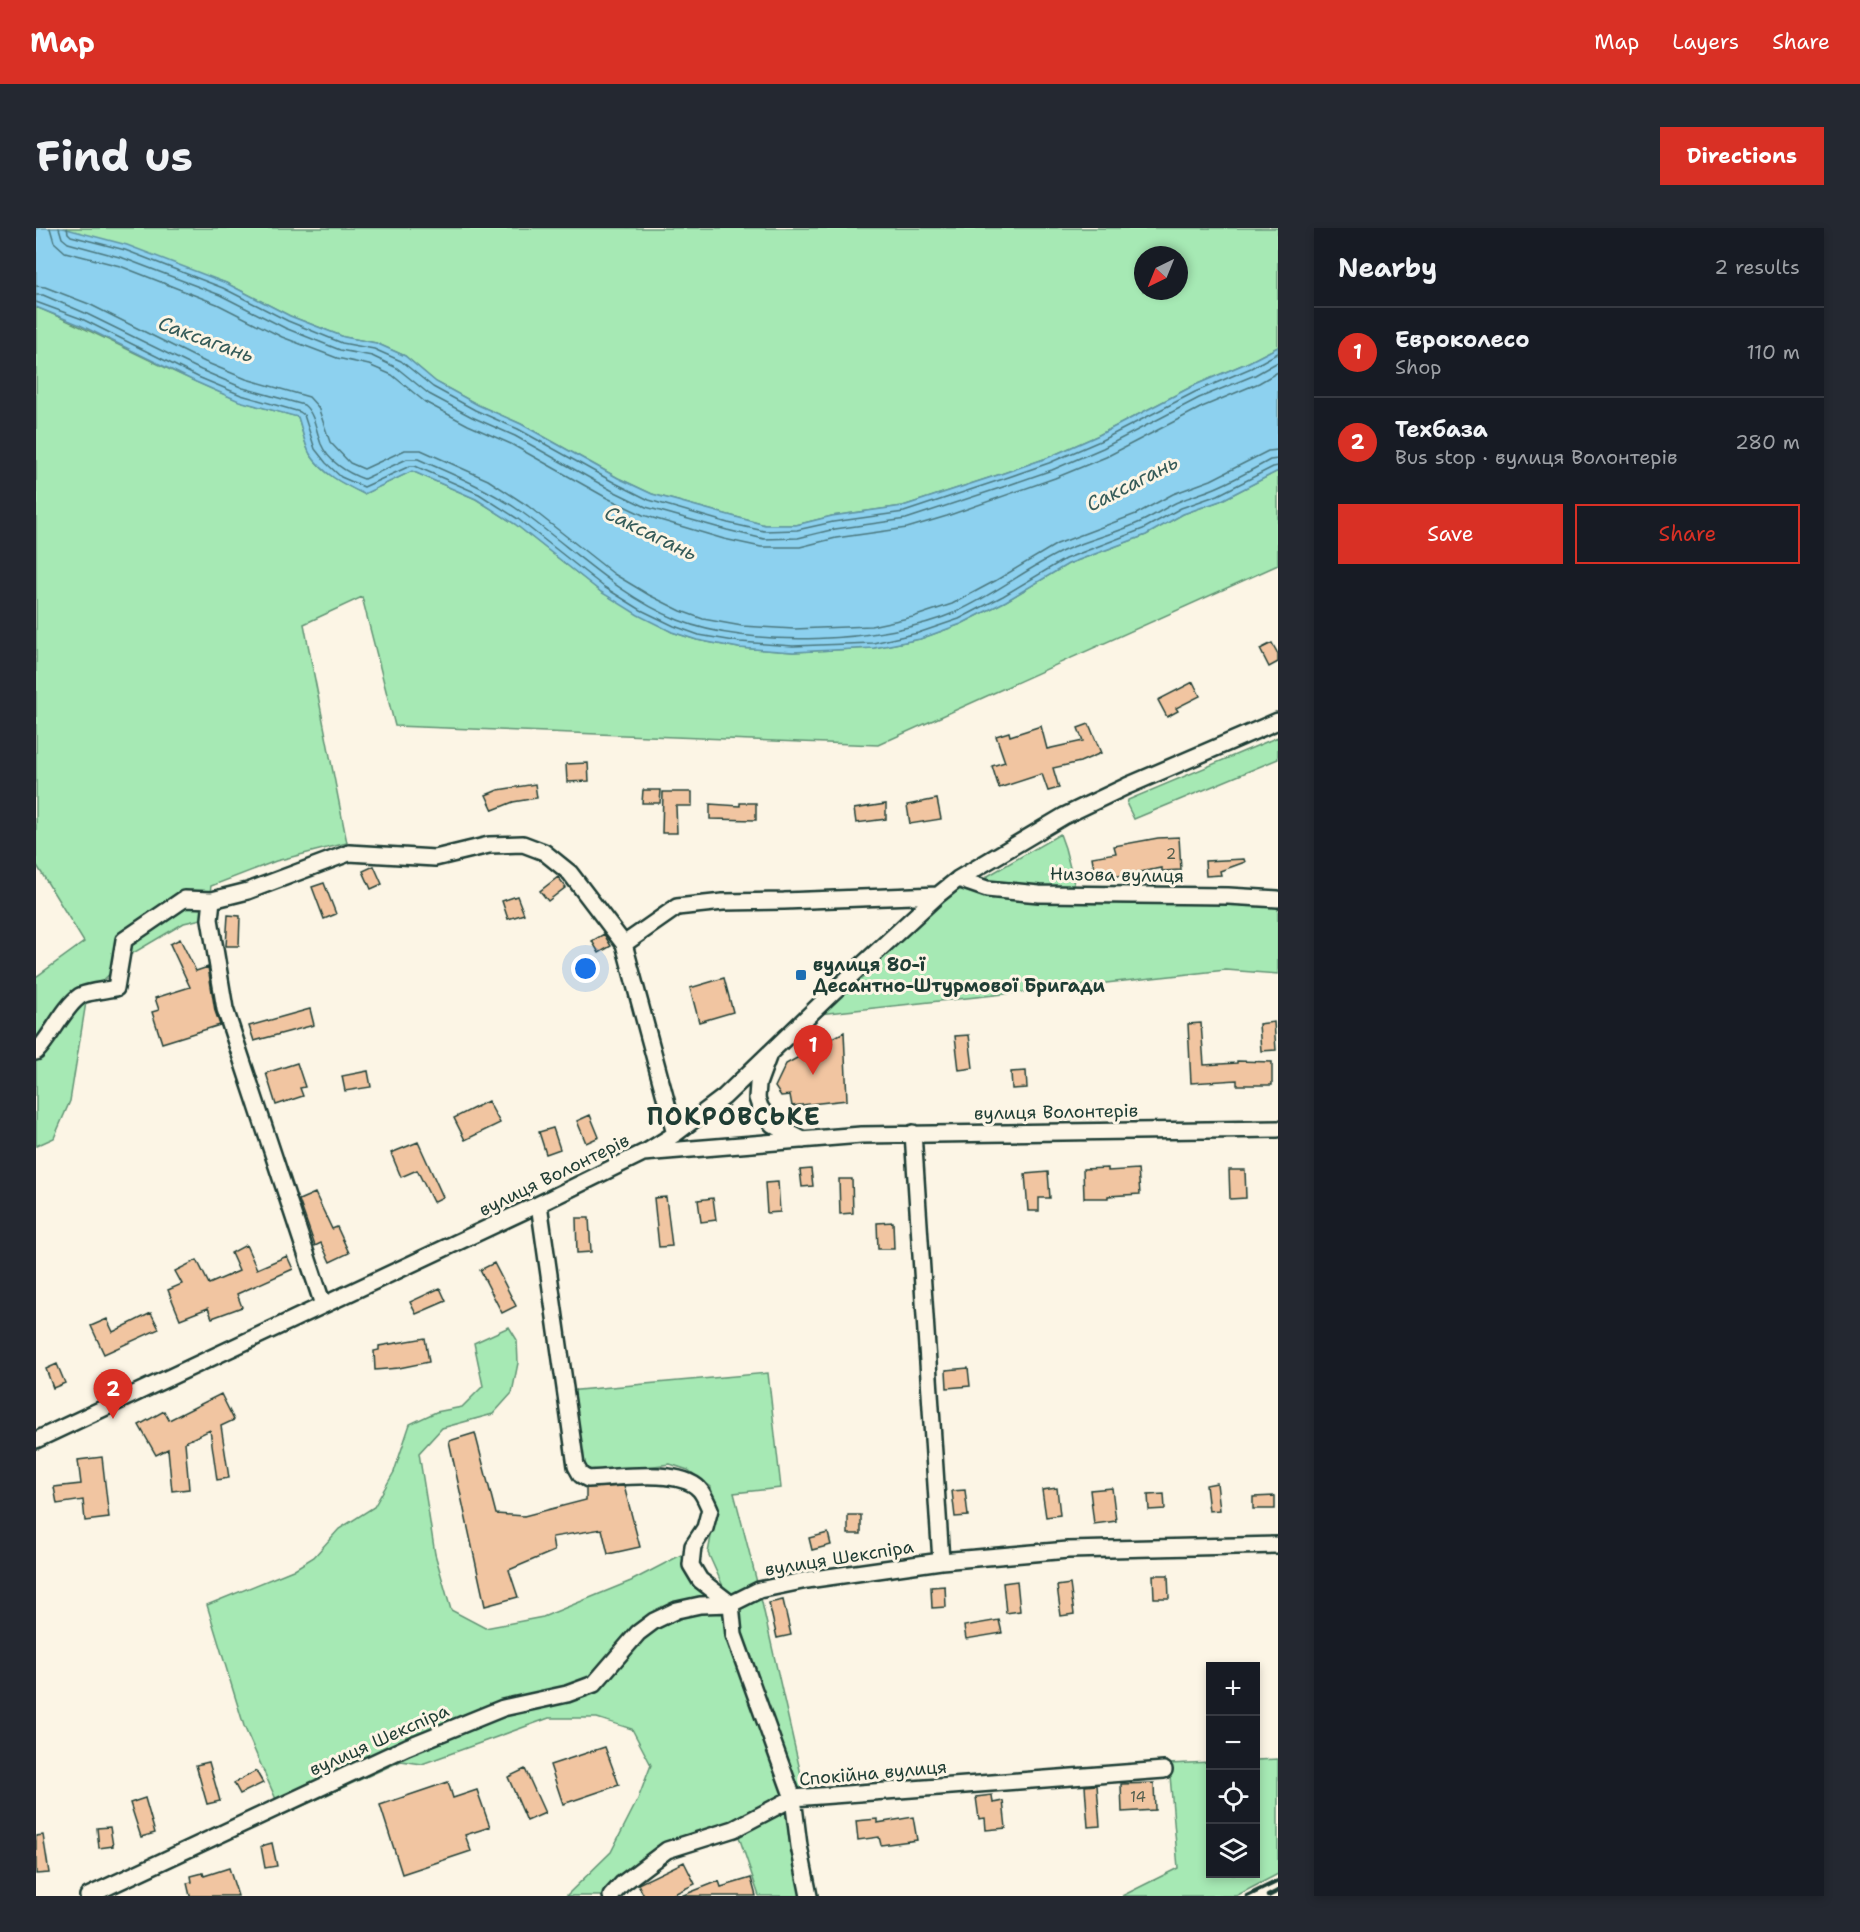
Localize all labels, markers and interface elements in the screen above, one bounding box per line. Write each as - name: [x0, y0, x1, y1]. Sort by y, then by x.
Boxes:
- text: Map: [30, 23, 95, 61]
- text: Map: [1594, 28, 1639, 56]
- text: Layers: [1672, 28, 1739, 56]
- text: Share: [1772, 28, 1830, 56]
- button: Directions: [1660, 127, 1824, 185]
- text: Find us: [36, 128, 193, 184]
- north arrow: [1134, 246, 1188, 300]
- text: Nearby: [1338, 250, 1437, 285]
- text: 2 results: [1714, 254, 1800, 280]
- water label: Саксагань: [155, 310, 257, 368]
- text: Евроколесо: [1395, 325, 1529, 354]
- text: 1: [1353, 339, 1362, 365]
- text: 110 m: [1746, 339, 1800, 365]
- text: Shop: [1395, 354, 1442, 380]
- text: Техбаза: [1395, 415, 1488, 444]
- text: 2: [1351, 429, 1365, 455]
- text: 280 m: [1735, 429, 1800, 455]
- text: Bus stop · вулиця Волонтерів: [1395, 444, 1678, 470]
- water label: Саксагань: [1082, 449, 1182, 517]
- water label: Саксагань: [600, 499, 702, 567]
- button: Save: [1338, 504, 1563, 564]
- button: Share: [1575, 504, 1800, 564]
- house number: 2: [1166, 844, 1176, 864]
- street label: Низова вулиця: [1050, 862, 1184, 888]
- place label: вулиця 80-ї Десантно-Штурмової Бригади: [813, 953, 1105, 998]
- your location: [571, 954, 600, 983]
- marker: вулиця 80-ї Десантно-Штурмової Бригади: [794, 968, 808, 982]
- pin: 1: [794, 1026, 832, 1075]
- street label: вулиця Волонтерів: [974, 1099, 1138, 1125]
- district label: ПОКРОВСЬКЕ: [647, 1101, 821, 1133]
- street label: вулиця Волонтерів: [475, 1128, 633, 1222]
- pin: 2: [94, 1370, 133, 1419]
- street label: вулиця Шекспіра: [763, 1534, 915, 1582]
- map controls: [1206, 1662, 1260, 1878]
- button: +: [1206, 1662, 1260, 1716]
- street label: вулиця Шекспіра: [305, 1698, 453, 1782]
- button: −: [1206, 1716, 1260, 1770]
- street label: Спокійна вулиця: [798, 1755, 948, 1791]
- button: locate: [1206, 1770, 1260, 1824]
- house number: 14: [1130, 1787, 1146, 1807]
- button: layers: [1206, 1824, 1260, 1878]

